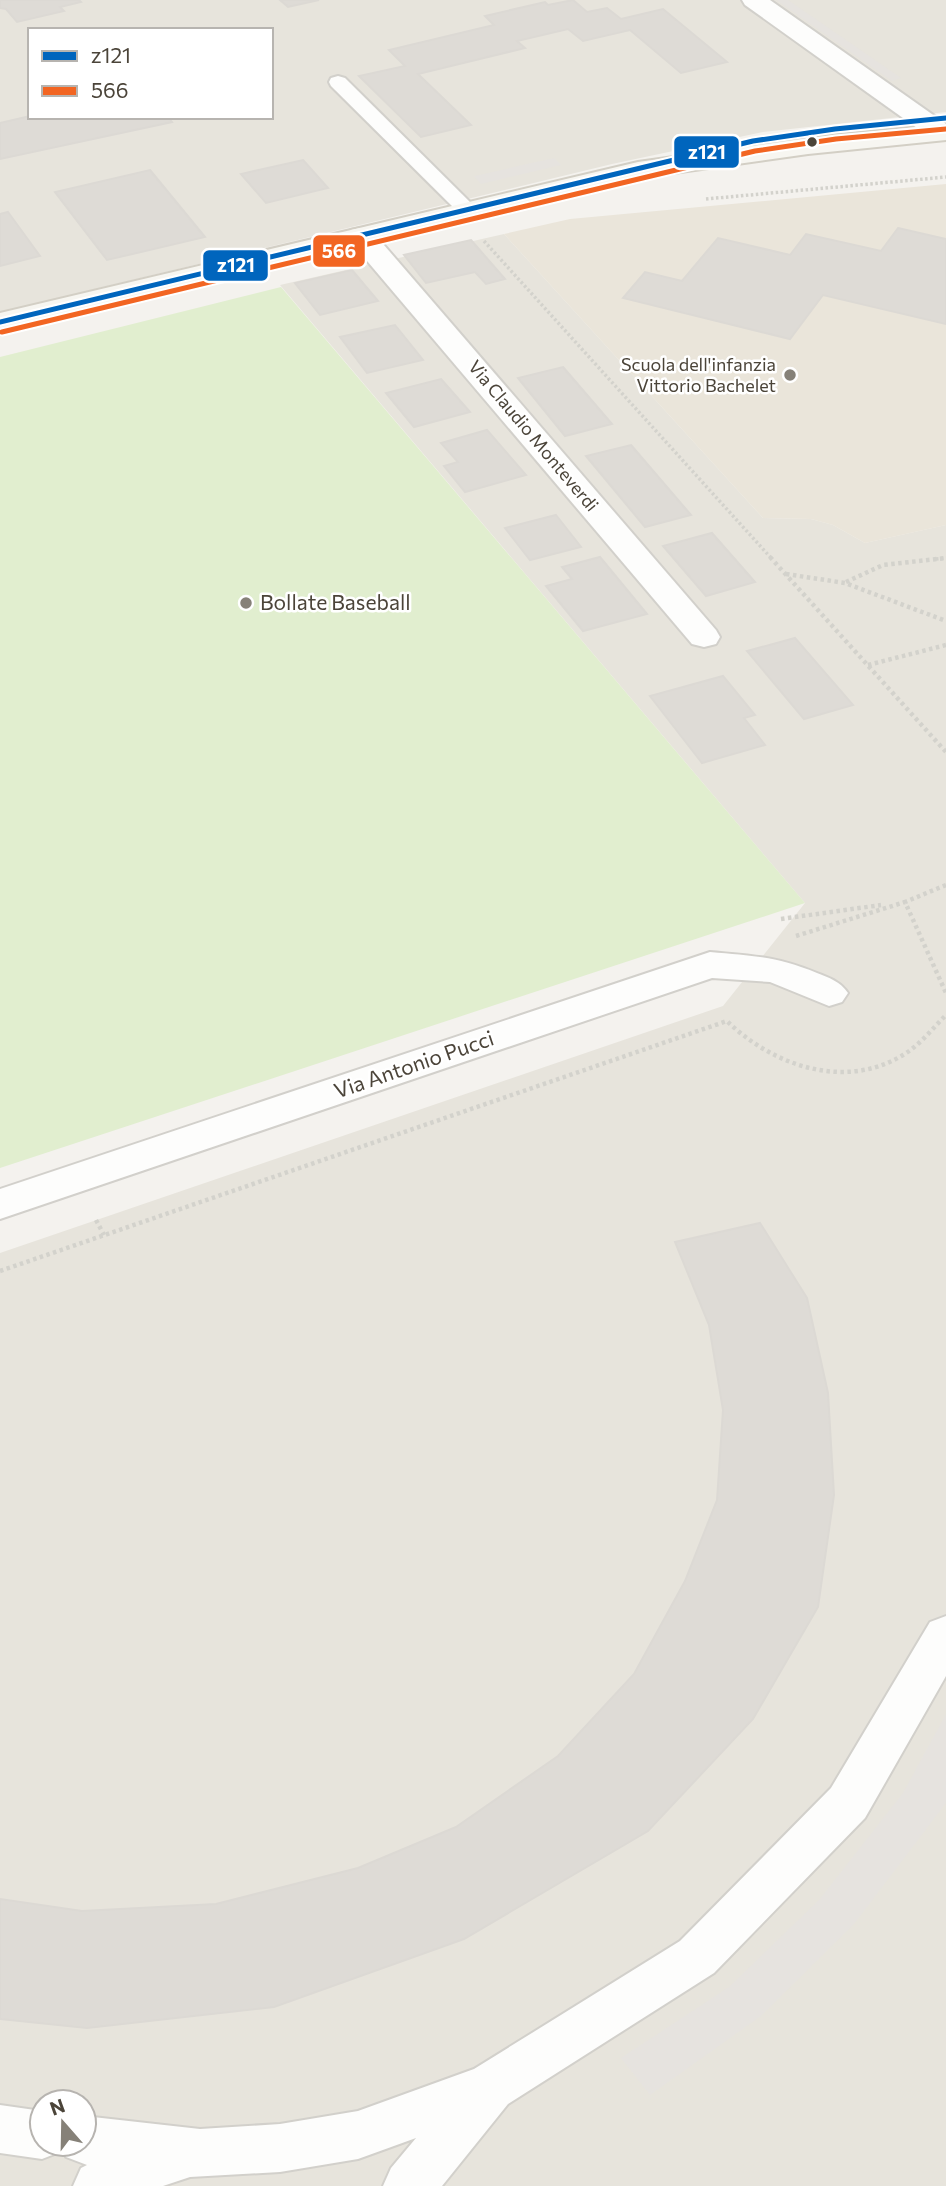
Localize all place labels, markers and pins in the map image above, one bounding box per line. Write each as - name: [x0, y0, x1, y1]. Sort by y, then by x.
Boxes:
- unlabelled marker: [805, 135, 819, 149]
- place label: Scuola dell'infanzia Vittorio Bachelet: [621, 353, 776, 396]
- marker: Scuola dell'infanzia Vittorio Bachelet: [782, 367, 798, 383]
- place label: Bollate Baseball: [260, 589, 411, 614]
- marker: Bollate Baseball: [238, 595, 254, 611]

